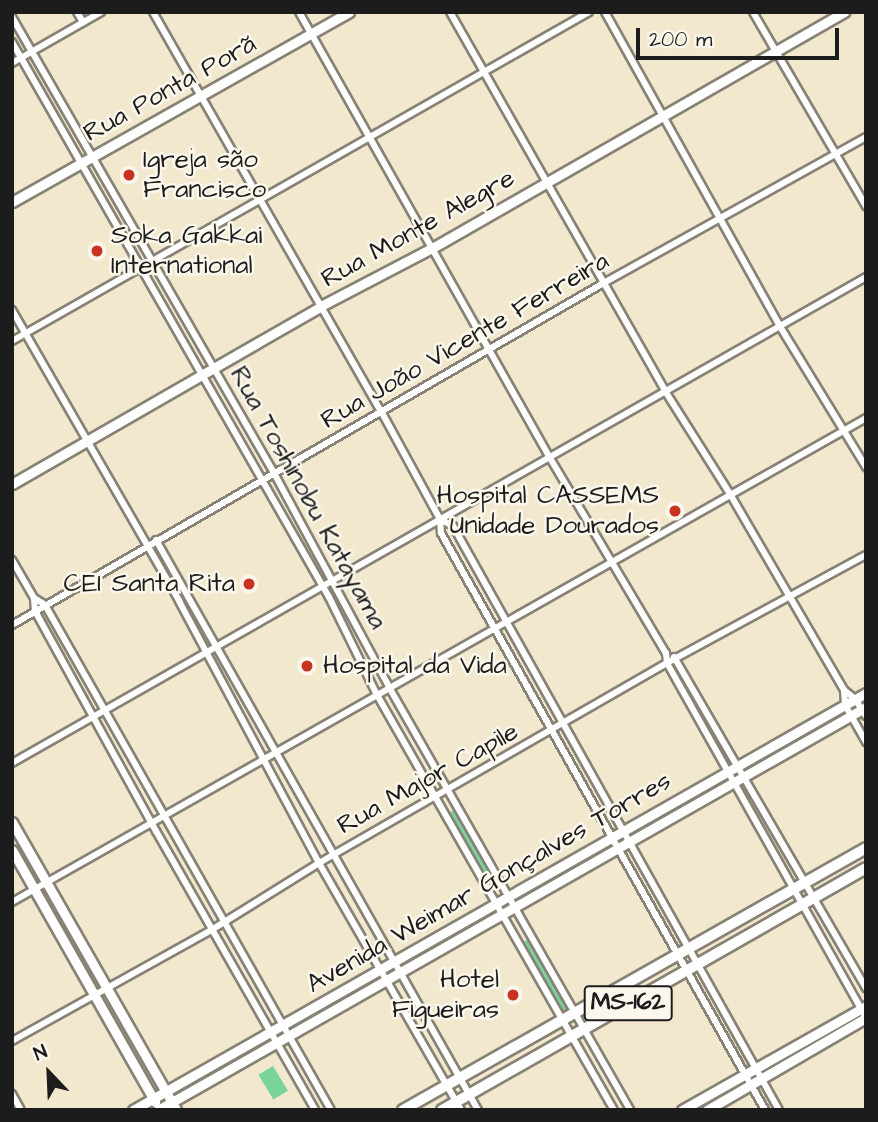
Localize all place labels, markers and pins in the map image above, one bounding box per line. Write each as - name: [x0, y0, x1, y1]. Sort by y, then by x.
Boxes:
- place label: Igreja são Francisco: [143, 144, 266, 206]
- marker: Igreja são Francisco: [121, 167, 137, 183]
- place label: Soka Gakkai International: [111, 220, 262, 282]
- marker: Soka Gakkai International: [89, 243, 105, 259]
- place label: Hospital CASSEMS Unidade Dourados: [437, 480, 659, 542]
- marker: Hospital CASSEMS Unidade Dourados: [665, 501, 685, 521]
- place label: CEI Santa Rita: [64, 568, 235, 600]
- marker: CEI Santa Rita: [241, 576, 257, 592]
- place label: Hospital da Vida: [323, 650, 507, 682]
- marker: Hospital da Vida: [297, 656, 317, 676]
- place label: Hotel Figueiras: [392, 964, 499, 1026]
- marker: Hotel Figueiras: [505, 987, 521, 1003]

